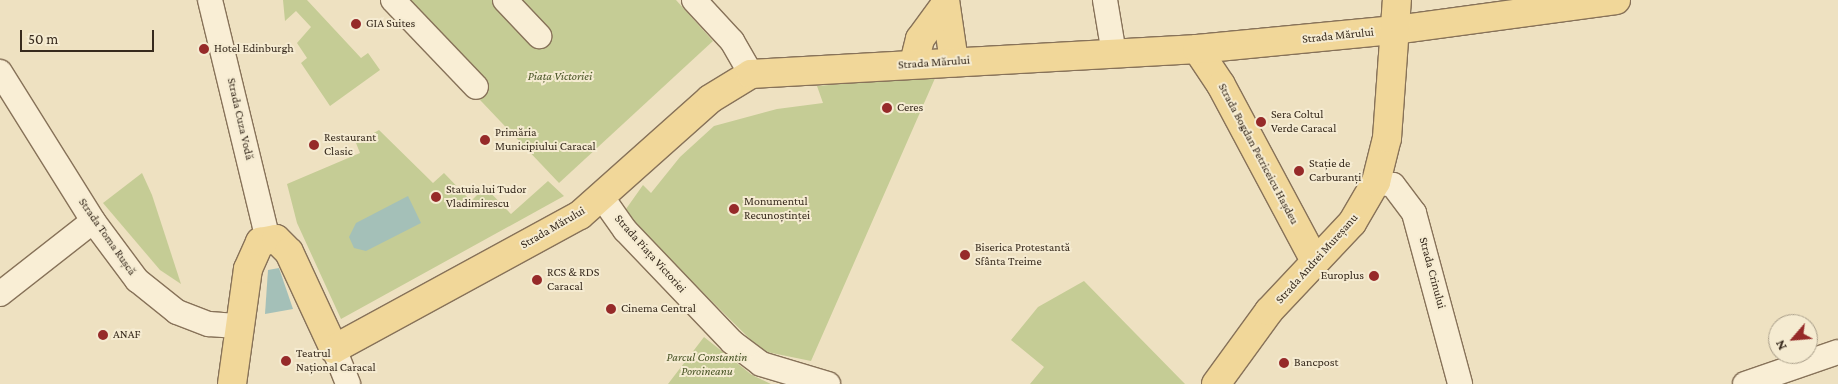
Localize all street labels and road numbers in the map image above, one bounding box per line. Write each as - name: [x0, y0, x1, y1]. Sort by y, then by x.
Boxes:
- street label: Strada Mărului: [1301, 25, 1375, 47]
- street label: Strada Mărului: [898, 53, 970, 73]
- street label: Strada Cuza Vodă: [224, 77, 256, 161]
- street label: Strada Bogdan Petriceicu Hașdeu: [1215, 81, 1301, 227]
- street label: Strada Toma Rușcă: [75, 196, 139, 278]
- street label: Strada Mărului: [518, 204, 588, 252]
- street label: Strada Andrei Mureșanu: [1273, 211, 1361, 307]
- street label: Strada Piața Victoriei: [611, 212, 689, 296]
- street label: Strada Crinului: [1416, 236, 1448, 310]

